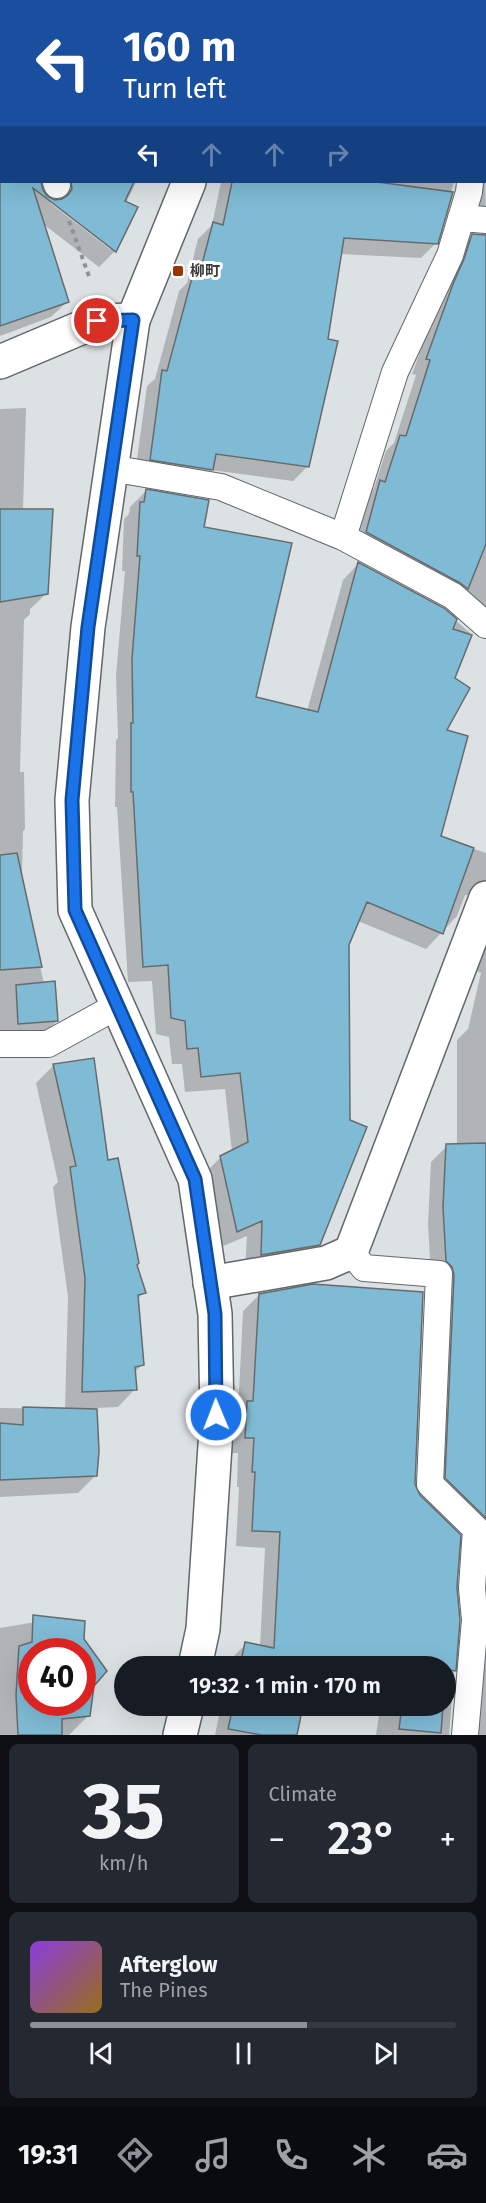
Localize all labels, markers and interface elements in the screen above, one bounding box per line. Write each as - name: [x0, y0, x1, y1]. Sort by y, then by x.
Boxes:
- text: 160 m: [123, 22, 236, 72]
- icon: left: [24, 24, 102, 102]
- text: Turn left: [123, 73, 226, 105]
- icon: left: [132, 138, 165, 171]
- icon: ahead: [195, 138, 228, 171]
- icon: ahead: [258, 138, 291, 171]
- icon: right: [321, 138, 354, 171]
- place label: 柳町: [190, 262, 220, 280]
- marker: 柳町: [171, 264, 185, 278]
- pin: [71, 295, 122, 346]
- icon: arrive: [80, 304, 113, 337]
- position arrow: [184, 1383, 248, 1447]
- speed limit sign: 40: [18, 1638, 96, 1716]
- text: 19:32 · 1 min · 170 m: [189, 1672, 381, 1699]
- text: 35: [83, 1765, 165, 1859]
- text: Climate: [269, 1782, 337, 1806]
- text: 23°: [328, 1812, 397, 1866]
- text: −: [269, 1820, 285, 1860]
- text: +: [440, 1820, 456, 1860]
- text: km/h: [99, 1851, 149, 1875]
- text: Afterglow: [120, 1951, 217, 1978]
- text: The Pines: [120, 1978, 207, 2002]
- icon: previous: [85, 2037, 118, 2070]
- icon: pause: [227, 2037, 260, 2070]
- icon: next: [369, 2037, 402, 2070]
- icon: directions: [114, 2134, 156, 2176]
- icon: music: [192, 2134, 234, 2176]
- icon: phone: [270, 2134, 312, 2176]
- icon: climate: [348, 2134, 390, 2176]
- icon: car: [426, 2134, 468, 2176]
- text: 19:31: [18, 2139, 79, 2171]

